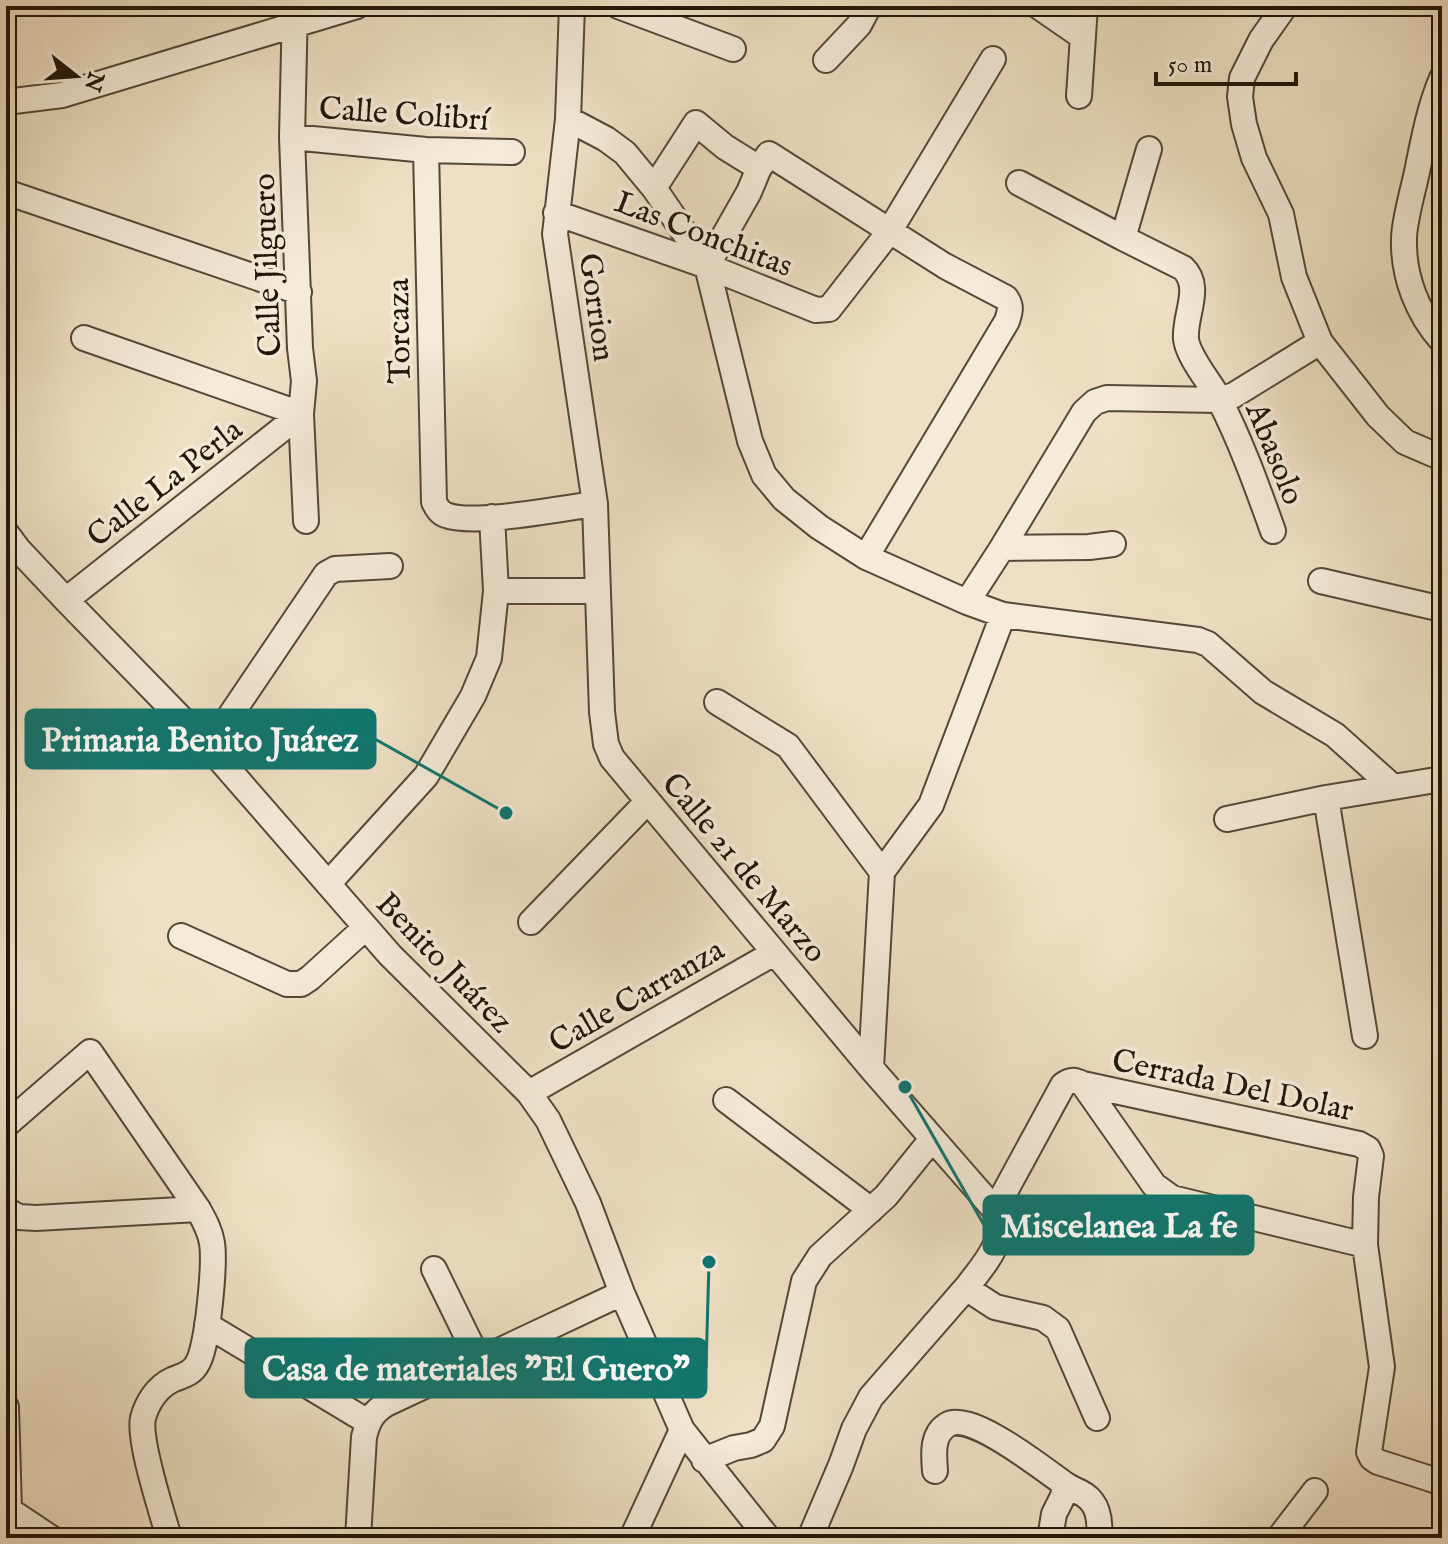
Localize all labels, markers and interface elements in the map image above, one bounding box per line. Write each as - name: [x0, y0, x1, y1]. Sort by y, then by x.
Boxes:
- north arrow: [36, 36, 116, 116]
- scale bar: [1156, 36, 1296, 86]
- text: 50 m: [1168, 50, 1212, 81]
- text: N: [77, 67, 110, 94]
- street label: Calle Colibrí: [317, 89, 493, 142]
- street label: Calle Jilguero: [245, 172, 292, 357]
- street label: Las Conchitas: [608, 183, 798, 288]
- street label: Gorrion: [568, 251, 623, 364]
- street label: Torcaza: [379, 278, 422, 384]
- street label: Abasolo: [1234, 396, 1313, 511]
- street label: Calle La Perla: [79, 410, 252, 558]
- callout: Primaria Benito Juárez: [26, 710, 375, 768]
- text: Primaria Benito Juárez: [41, 720, 359, 763]
- street label: Calle 21 de Marzo: [651, 765, 835, 972]
- street label: Benito Juárez: [366, 885, 521, 1043]
- street label: Calle Carranza: [542, 930, 732, 1064]
- street label: Cerrada Del Dolar: [1108, 1041, 1357, 1132]
- callout: Miscelanea La fe: [984, 1196, 1253, 1254]
- text: Miscelanea La fe: [1000, 1206, 1238, 1249]
- callout: Casa de materiales "El Guero": [246, 1339, 706, 1397]
- text: Casa de materiales "El Guero": [262, 1349, 690, 1392]

